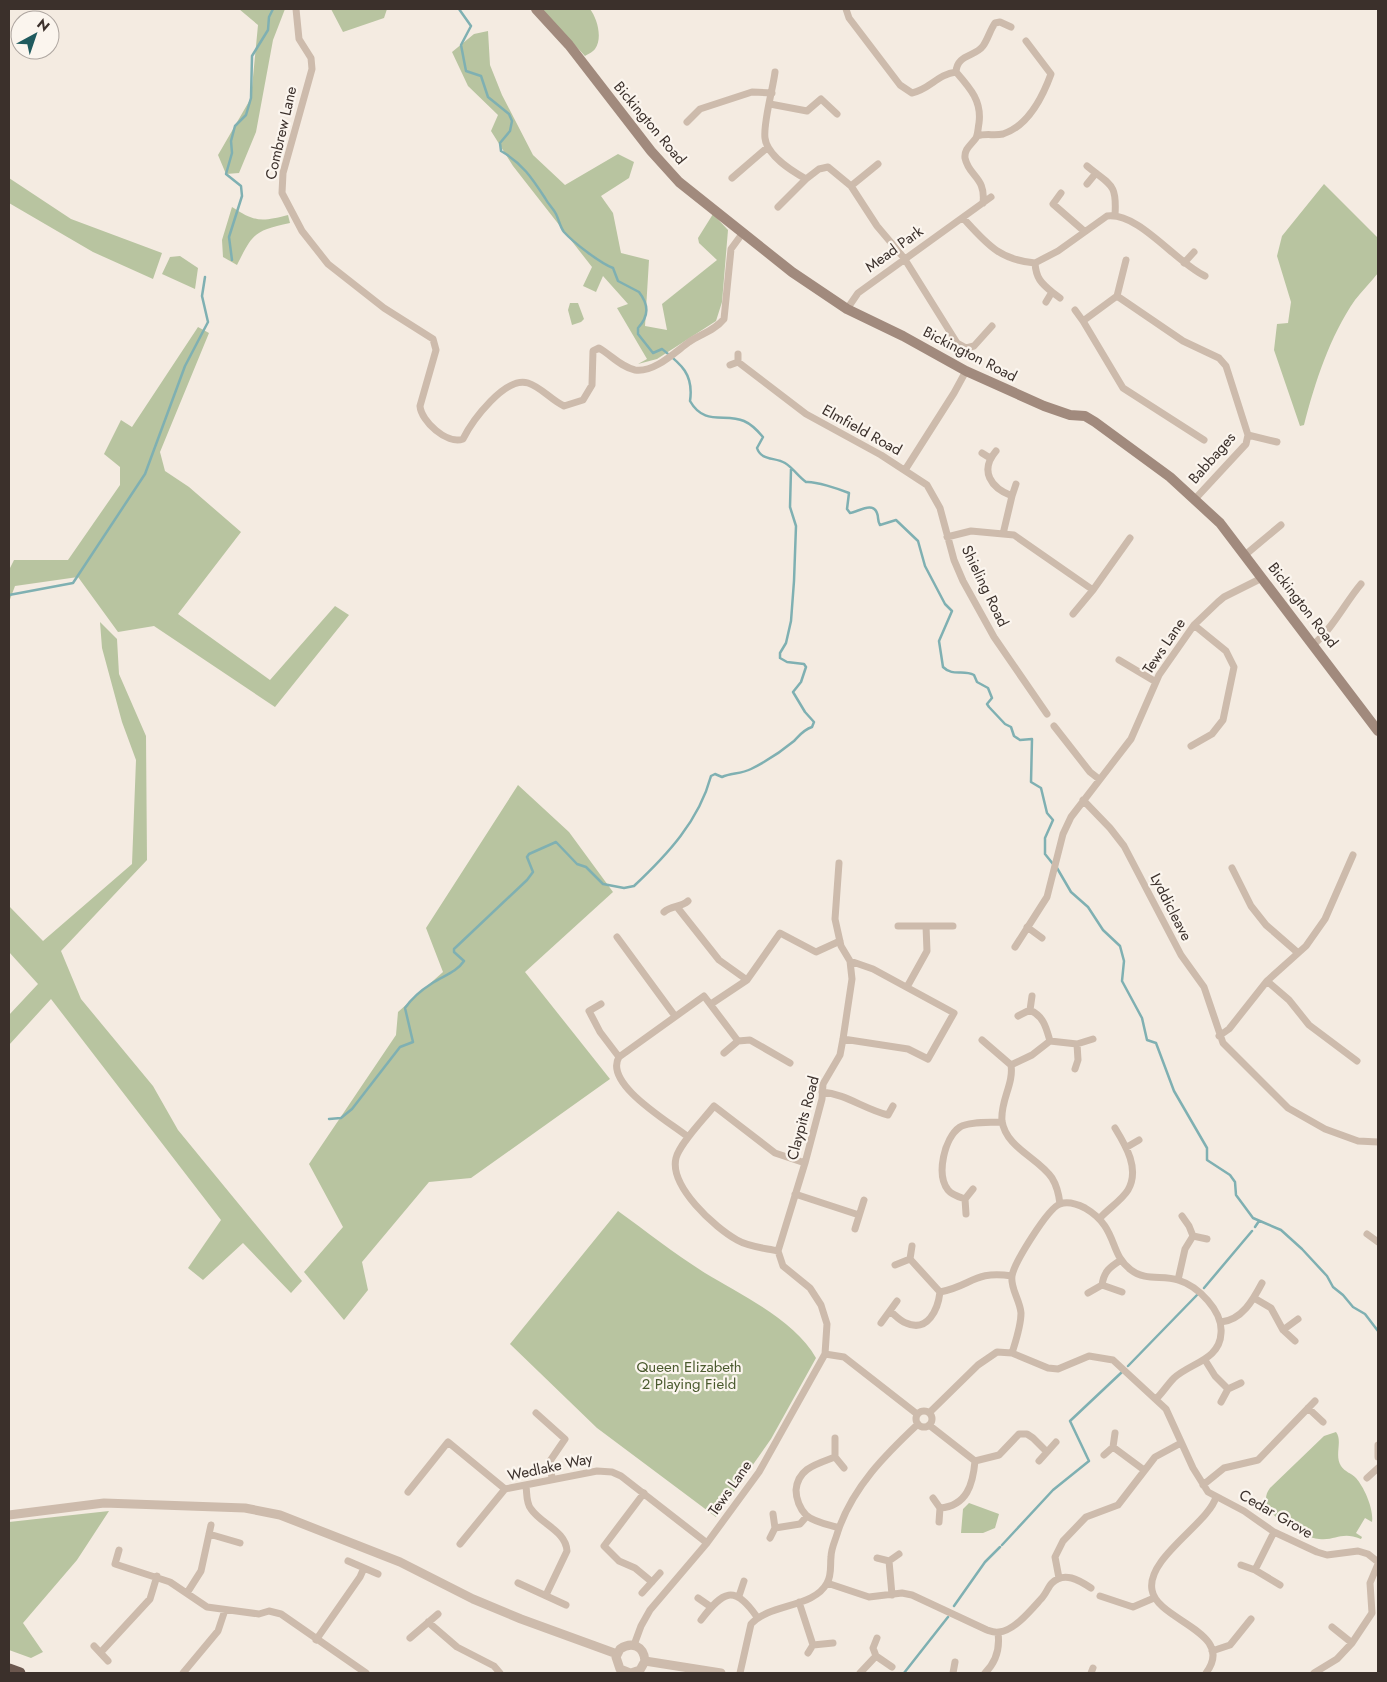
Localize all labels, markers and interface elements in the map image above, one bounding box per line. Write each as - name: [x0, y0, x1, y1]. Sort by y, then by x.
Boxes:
- north arrow: [10, 10, 60, 60]
- text: N: [33, 14, 54, 36]
- street label: Bickington Road: [609, 77, 691, 169]
- street label: Combrew Lane: [260, 84, 303, 182]
- street label: Mead Park: [860, 220, 928, 278]
- street label: Bickington Road: [919, 321, 1021, 387]
- street label: Elmfield Road: [818, 399, 906, 461]
- street label: Babbages: [1183, 427, 1241, 489]
- street label: Shieling Road: [956, 541, 1014, 631]
- street label: Bickington Road: [1263, 558, 1343, 652]
- street label: Tews Lane: [1137, 613, 1191, 678]
- street label: Lyddicleave: [1145, 869, 1198, 945]
- street label: Claypits Road: [781, 1073, 825, 1163]
- park label: Queen Elizabeth 2 Playing Field: [636, 1356, 742, 1395]
- street label: Wedlake Way: [506, 1447, 595, 1487]
- street label: Tews Lane: [703, 1456, 757, 1520]
- street label: Cedar Grove: [1235, 1484, 1317, 1544]

